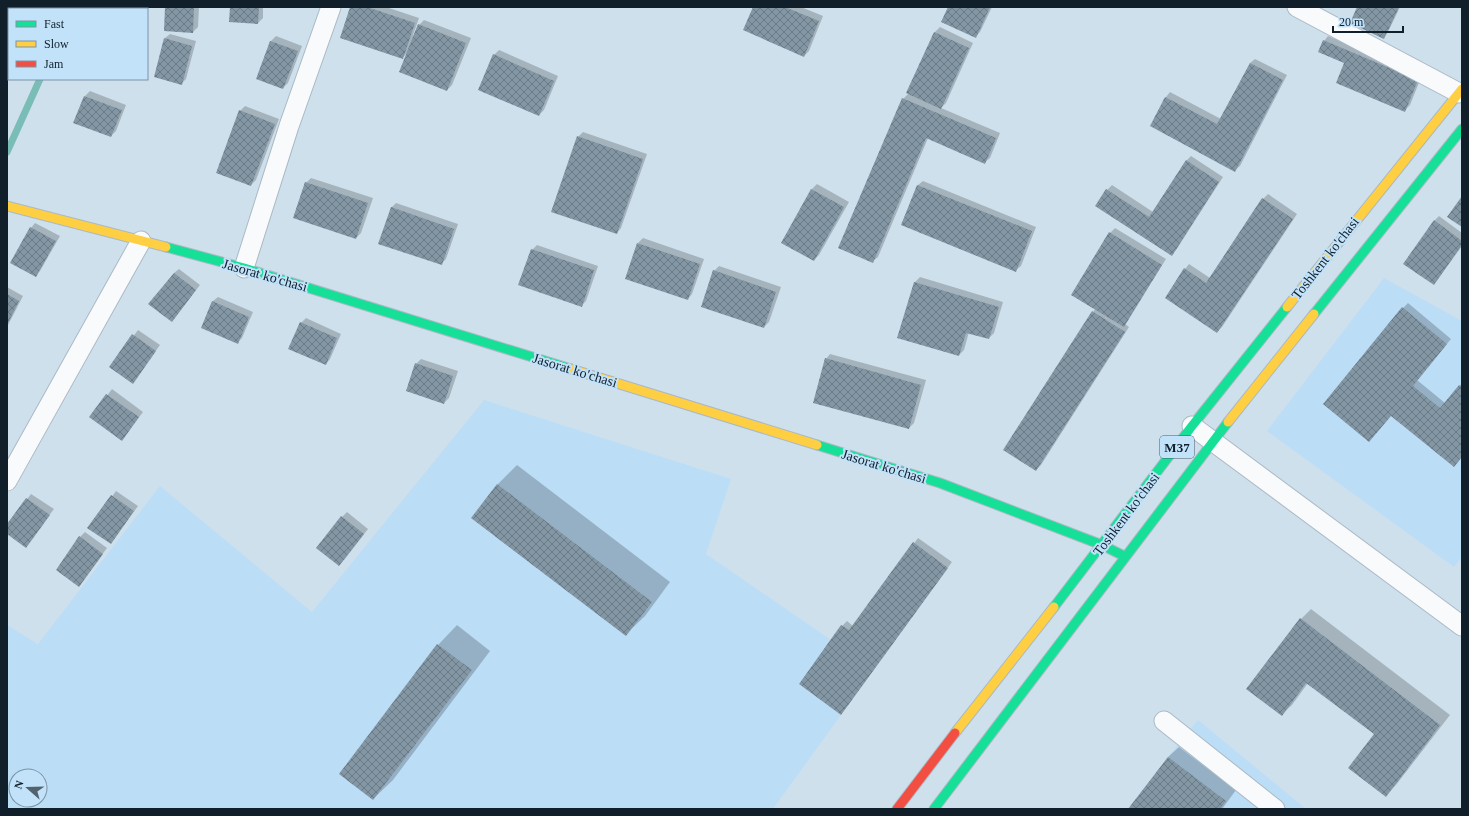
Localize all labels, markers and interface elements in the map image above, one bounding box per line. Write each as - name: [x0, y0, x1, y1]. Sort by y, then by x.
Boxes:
- legend: [8, 8, 148, 80]
- scale bar: [1333, 8, 1403, 34]
- text: 20 m: [1339, 15, 1364, 29]
- text: Fast: [44, 17, 65, 31]
- text: Slow: [44, 37, 69, 51]
- text: Jam: [44, 57, 64, 71]
- street label: Toshkent ko'chasi: [1289, 214, 1362, 302]
- street label: Jasorat ko'chasi: [221, 256, 309, 295]
- street label: Jasorat ko'chasi: [531, 350, 619, 390]
- road number: M37: [1160, 436, 1194, 458]
- street label: Jasorat ko'chasi: [840, 446, 928, 486]
- street label: Toshkent ko'chasi: [1090, 470, 1163, 559]
- north arrow: [8, 768, 48, 808]
- text: N: [12, 779, 26, 790]

